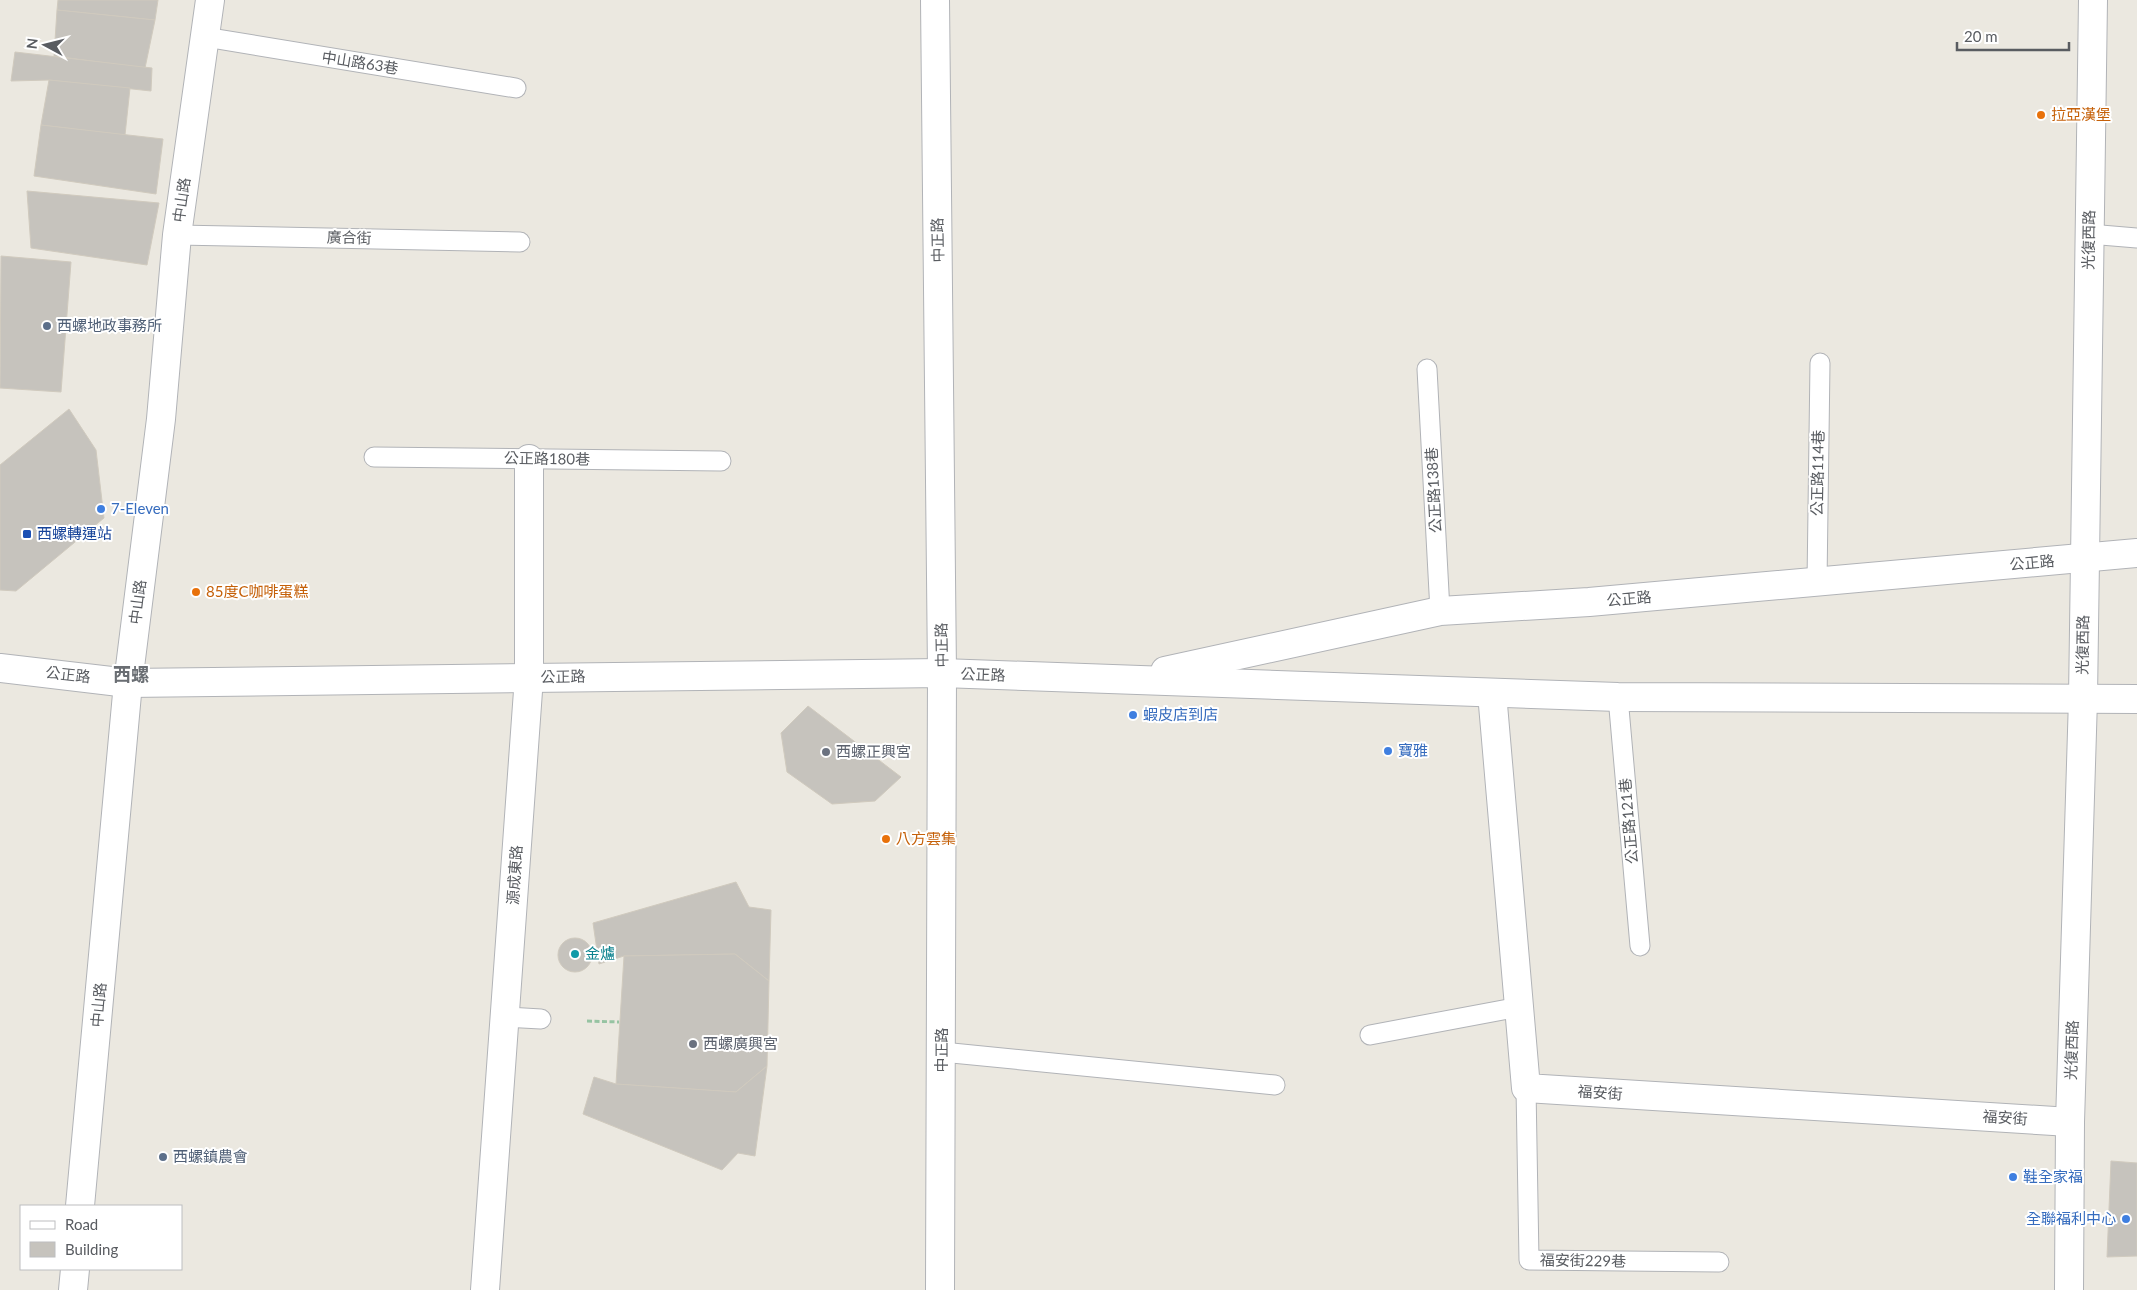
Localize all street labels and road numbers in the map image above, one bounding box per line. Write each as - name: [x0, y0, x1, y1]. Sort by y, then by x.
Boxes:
- street label: 中山路63巷: [321, 47, 400, 77]
- street label: 中山路: [169, 176, 193, 223]
- street label: 光復西路: [2078, 210, 2098, 270]
- street label: 中正路: [928, 217, 946, 263]
- street label: 廣合街: [326, 228, 372, 246]
- street label: 公正路114巷: [1807, 430, 1827, 516]
- street label: 公正路138巷: [1422, 447, 1444, 534]
- street label: 公正路180巷: [504, 448, 590, 468]
- street label: 公正路: [2009, 551, 2055, 573]
- street label: 中山路: [125, 578, 149, 625]
- street label: 公正路: [1606, 587, 1652, 609]
- street label: 光復西路: [2072, 615, 2092, 675]
- street label: 中正路: [932, 622, 950, 668]
- street label: 公正路: [45, 663, 91, 685]
- street label: 公正路: [960, 664, 1006, 684]
- street label: 公正路: [540, 667, 586, 685]
- street label: 公正路121巷: [1615, 777, 1641, 865]
- street label: 源成東路: [503, 844, 525, 905]
- street label: 中山路: [87, 982, 109, 1028]
- street label: 光復西路: [2061, 1020, 2081, 1080]
- street label: 中正路: [932, 1027, 950, 1073]
- street label: 福安街: [1577, 1081, 1623, 1103]
- street label: 福安街: [1982, 1106, 2028, 1128]
- street label: 福安街229巷: [1540, 1250, 1626, 1270]

